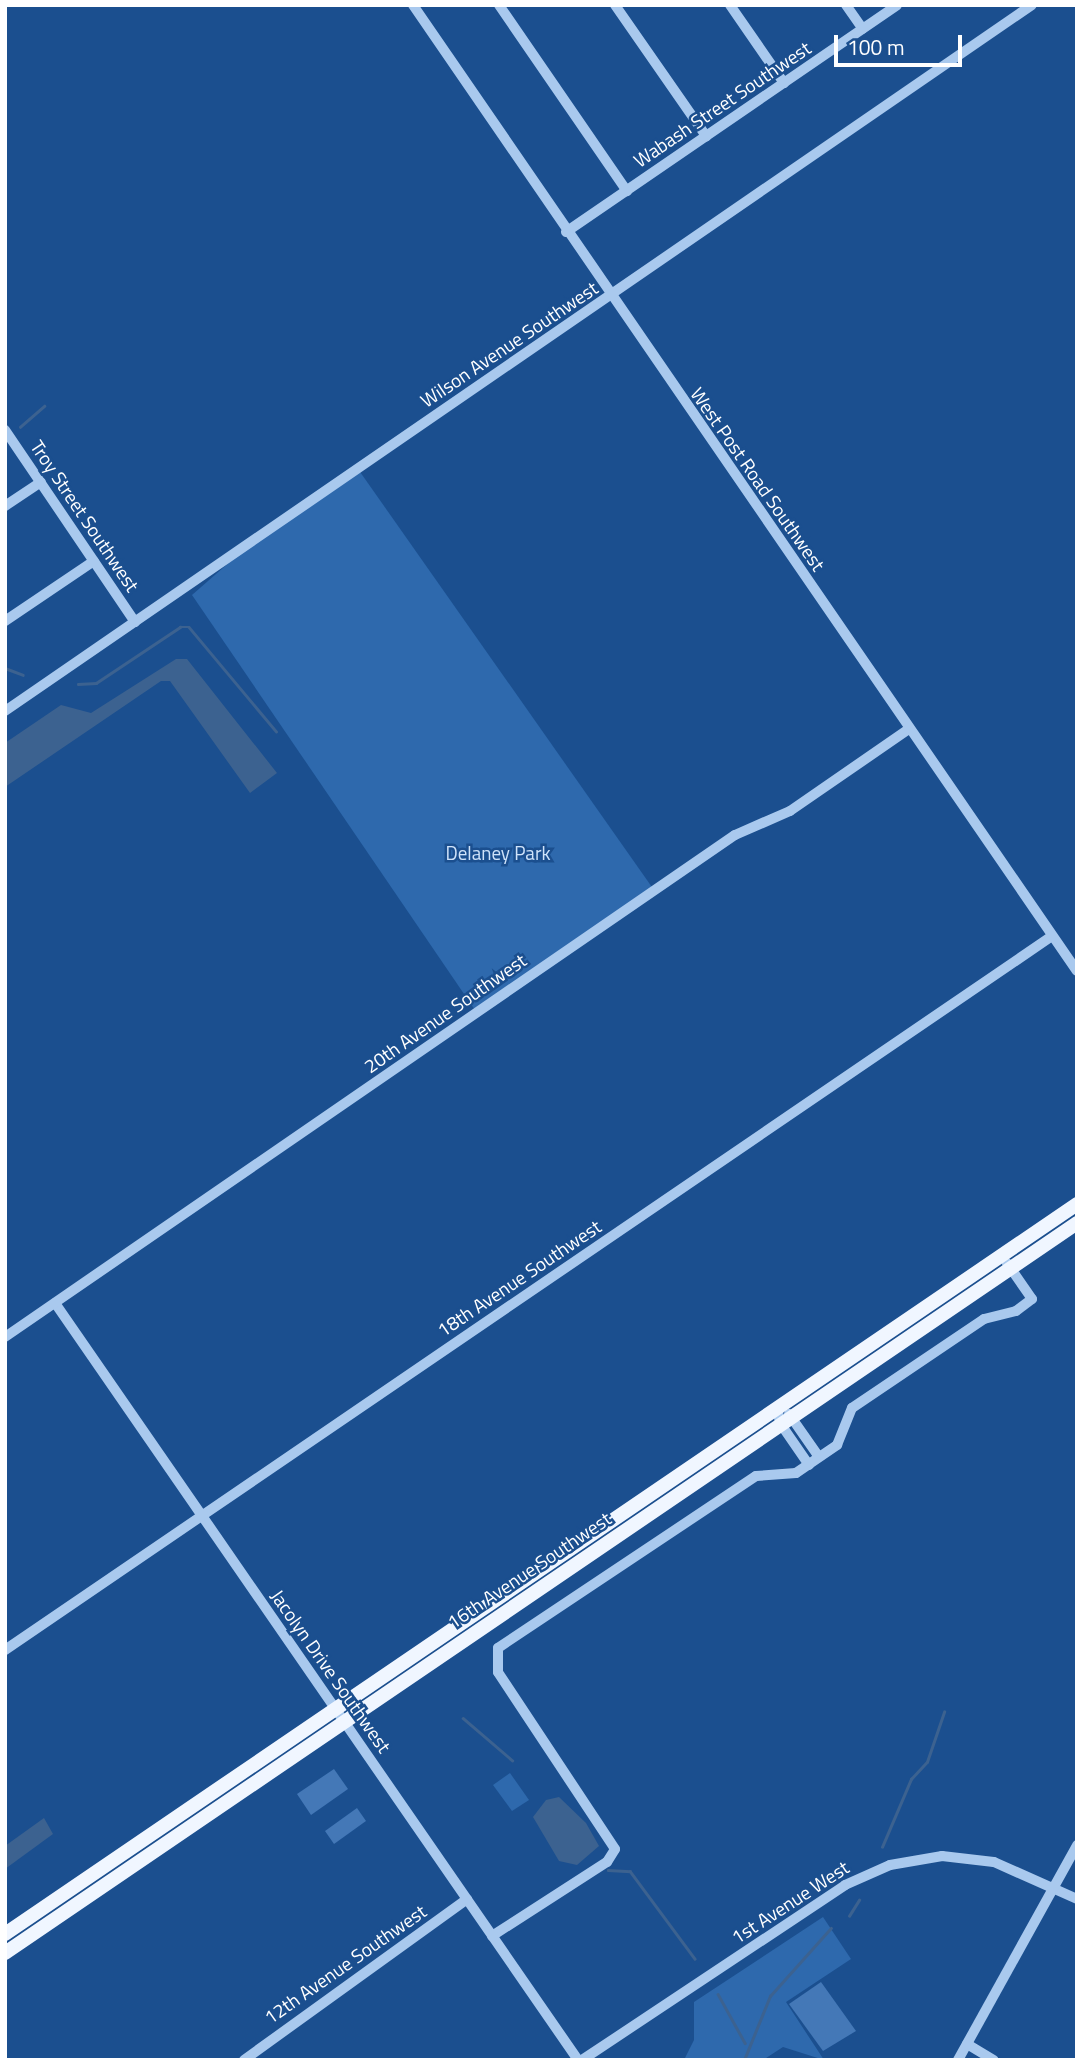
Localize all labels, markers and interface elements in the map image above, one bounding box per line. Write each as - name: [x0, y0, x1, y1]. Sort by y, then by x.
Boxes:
- scale bar: [837, 21, 965, 65]
- text: 100 m: [847, 31, 904, 63]
- street label: Wabash Street Southwest: [629, 36, 815, 172]
- street label: Wilson Avenue Southwest: [416, 276, 602, 412]
- street label: West Post Road Southwest: [686, 383, 830, 575]
- street label: Troy Street Southwest: [26, 436, 144, 596]
- park label: Delaney Park: [445, 842, 551, 864]
- street label: 20th Avenue Southwest: [360, 948, 530, 1078]
- street label: 18th Avenue Southwest: [433, 1215, 605, 1341]
- street label: 16th Avenue Southwest: [443, 1507, 615, 1633]
- street label: Jacolyn Drive Southwest: [266, 1585, 396, 1757]
- street label: 1st Avenue West: [727, 1856, 853, 1948]
- street label: 12th Avenue Southwest: [260, 1899, 430, 2029]

